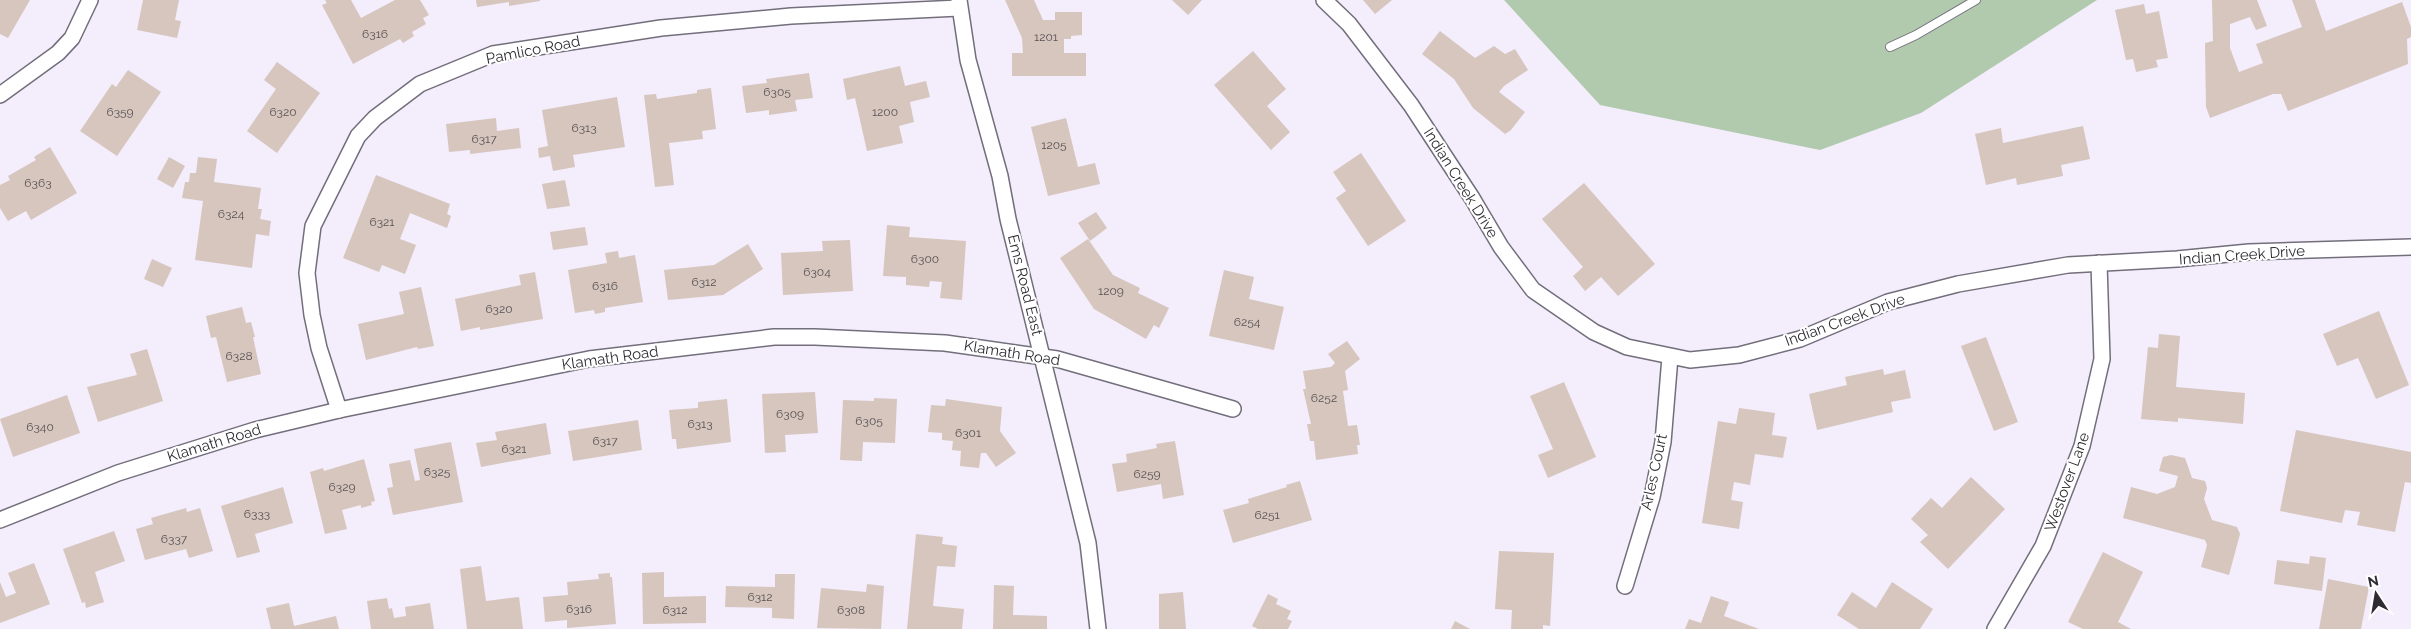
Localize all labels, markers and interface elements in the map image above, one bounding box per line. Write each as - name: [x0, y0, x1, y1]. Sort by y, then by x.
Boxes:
- house number: 6316: [362, 27, 388, 41]
- house number: 1201: [1034, 30, 1058, 44]
- street label: Pamlico Road: [484, 32, 582, 68]
- house number: 6305: [763, 85, 791, 99]
- house number: 6359: [106, 105, 134, 119]
- house number: 6320: [269, 105, 297, 119]
- house number: 1200: [872, 105, 898, 119]
- house number: 6313: [571, 121, 597, 135]
- street label: Indian Creek Drive: [1420, 125, 1502, 241]
- house number: 6317: [471, 132, 497, 146]
- house number: 1205: [1041, 138, 1067, 152]
- house number: 6363: [24, 176, 52, 190]
- house number: 6324: [218, 207, 245, 221]
- house number: 6321: [369, 215, 395, 229]
- street label: Ems Road East: [1004, 233, 1046, 337]
- street label: Indian Creek Drive: [2178, 242, 2306, 268]
- house number: 6300: [911, 252, 939, 266]
- house number: 6304: [803, 265, 831, 279]
- house number: 6312: [691, 275, 717, 289]
- house number: 6316: [592, 279, 618, 293]
- house number: 1209: [1098, 284, 1124, 298]
- street label: Indian Creek Drive: [1783, 290, 1908, 350]
- house number: 6320: [485, 302, 513, 316]
- house number: 6254: [1234, 315, 1261, 329]
- street label: Klamath Road: [963, 336, 1061, 370]
- street label: Klamath Road: [561, 342, 659, 374]
- house number: 6328: [225, 349, 253, 363]
- house number: 6252: [1311, 391, 1337, 405]
- house number: 6309: [776, 407, 804, 421]
- house number: 6305: [855, 414, 883, 428]
- house number: 6313: [687, 417, 713, 431]
- house number: 6340: [26, 420, 54, 434]
- street label: Klamath Road: [165, 420, 263, 466]
- house number: 6301: [955, 426, 981, 440]
- street label: Westover Lane: [2041, 430, 2093, 534]
- street label: Arles Court: [1637, 432, 1671, 512]
- house number: 6317: [592, 434, 618, 448]
- house number: 6321: [501, 442, 527, 456]
- house number: 6325: [424, 465, 451, 479]
- house number: 6259: [1133, 467, 1161, 481]
- house number: 6329: [329, 480, 355, 494]
- house number: 6333: [244, 507, 270, 521]
- house number: 6251: [1254, 508, 1280, 522]
- house number: 6337: [161, 532, 188, 546]
- north arrow: [2351, 569, 2401, 619]
- text: N: [2366, 572, 2380, 590]
- house number: 6312: [747, 590, 773, 604]
- house number: 6316: [566, 602, 592, 616]
- house number: 6312: [662, 603, 688, 617]
- house number: 6308: [837, 603, 865, 617]

